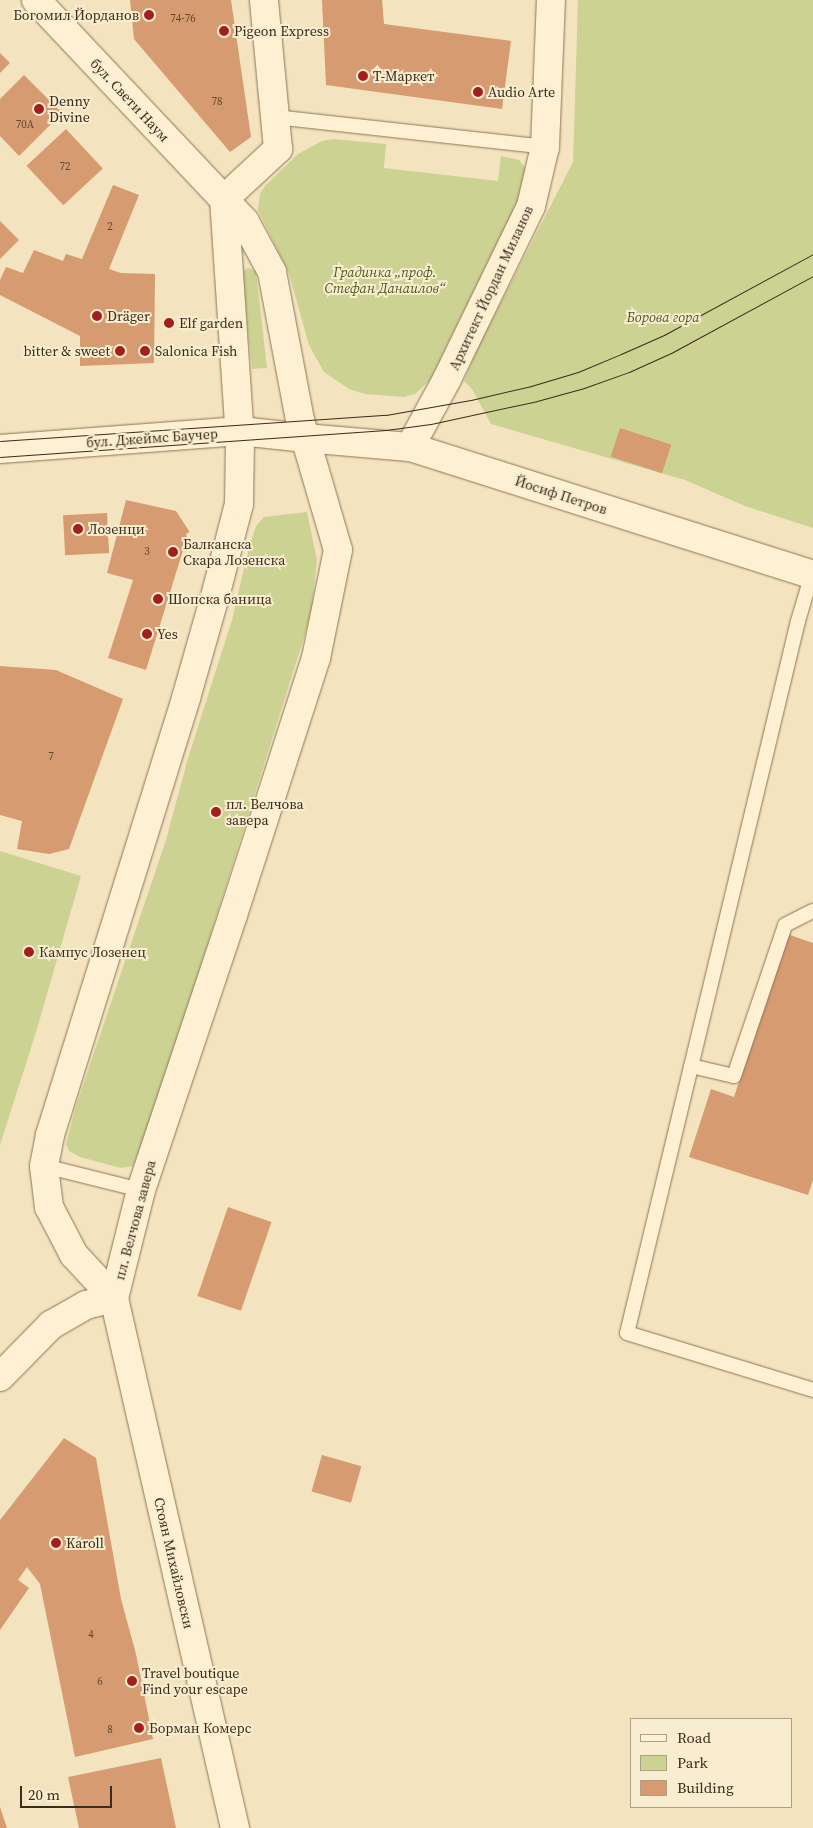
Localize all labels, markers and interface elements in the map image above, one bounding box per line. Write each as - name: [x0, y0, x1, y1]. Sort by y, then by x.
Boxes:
- place label: Богомил Йорданов: [13, 7, 139, 23]
- marker: Богомил Йорданов: [143, 9, 155, 21]
- house number: 74-76: [170, 12, 196, 26]
- place label: Pigeon Express: [234, 23, 329, 39]
- marker: Pigeon Express: [218, 25, 230, 37]
- street label: бул. Свети Наум: [87, 55, 173, 145]
- place label: Т-Маркет: [373, 68, 434, 84]
- marker: Т-Маркет: [357, 70, 369, 82]
- place label: Audio Arte: [488, 84, 555, 100]
- marker: Audio Arte: [472, 86, 484, 98]
- place label: Denny Divine: [49, 93, 90, 125]
- house number: 78: [212, 95, 222, 109]
- marker: Denny Divine: [33, 103, 45, 115]
- house number: 70A: [16, 118, 34, 132]
- house number: 72: [60, 160, 70, 174]
- street label: Архитект Йордан Миланов: [445, 203, 537, 373]
- house number: 2: [107, 220, 113, 234]
- park label: Градинка „проф. Стефан Данаилов“: [325, 264, 445, 296]
- place label: Dräger: [107, 308, 150, 324]
- park label: Борова гора: [626, 309, 700, 325]
- marker: Dräger: [91, 310, 103, 322]
- place label: Elf garden: [179, 315, 243, 331]
- marker: Elf garden: [163, 317, 175, 329]
- place label: bitter & sweet: [24, 343, 110, 359]
- place label: Salonica Fish: [155, 343, 238, 359]
- marker: bitter & sweet: [114, 345, 126, 357]
- marker: Salonica Fish: [139, 345, 151, 357]
- street label: бул. Джеймс Баучер: [86, 425, 218, 451]
- street label: Йосиф Петров: [513, 472, 609, 518]
- place label: Лозенци: [88, 521, 145, 537]
- marker: Лозенци: [72, 523, 84, 535]
- place label: Балканска Скара Лозенска: [183, 536, 285, 568]
- house number: 3: [144, 545, 150, 559]
- marker: Балканска Скара Лозенска: [167, 546, 179, 558]
- place label: Шопска баница: [168, 591, 272, 607]
- marker: Шопска баница: [152, 593, 164, 605]
- place label: Yes: [157, 626, 178, 642]
- marker: Yes: [141, 628, 153, 640]
- house number: 7: [48, 750, 54, 764]
- place label: пл. Велчова завера: [226, 796, 304, 829]
- marker: пл. Велчова завера: [210, 806, 222, 818]
- place label: Кампус Лозенец: [39, 944, 146, 960]
- marker: Кампус Лозенец: [23, 946, 35, 958]
- street label: пл. Велчова завера: [111, 1158, 159, 1282]
- street label: Стоян Михайловски: [151, 1496, 197, 1630]
- place label: Karoll: [66, 1535, 104, 1551]
- marker: Karoll: [50, 1537, 62, 1549]
- house number: 4: [88, 1628, 94, 1642]
- place label: Travel boutique Find your escape: [142, 1665, 248, 1698]
- house number: 6: [97, 1675, 103, 1689]
- marker: Travel boutique Find your escape: [126, 1675, 138, 1687]
- legend: [630, 1718, 793, 1808]
- place label: Борман Комерс: [149, 1720, 252, 1736]
- marker: Борман Комерс: [133, 1722, 145, 1734]
- house number: 8: [107, 1723, 113, 1737]
- text: Road: [677, 1727, 711, 1748]
- text: Park: [677, 1752, 708, 1773]
- scale bar: [22, 1776, 115, 1808]
- text: Building: [677, 1777, 734, 1798]
- text: 20 m: [28, 1784, 60, 1805]

